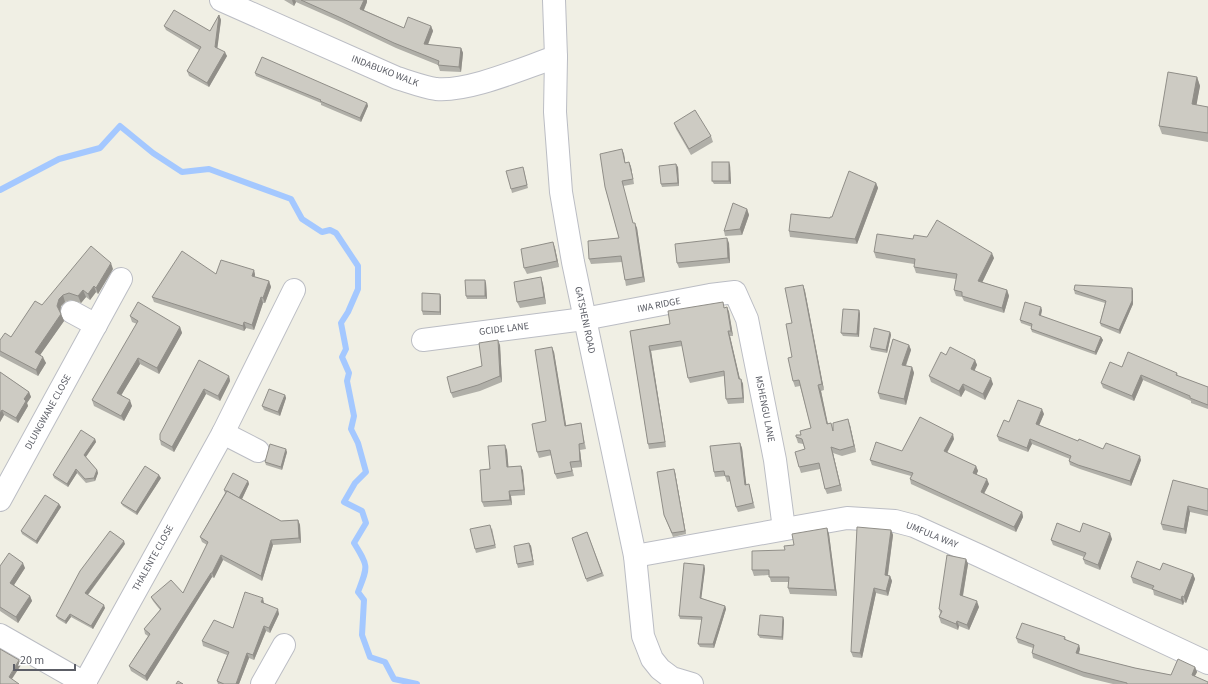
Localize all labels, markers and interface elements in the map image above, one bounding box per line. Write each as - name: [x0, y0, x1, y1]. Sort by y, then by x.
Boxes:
- street label: INDABUKO WALK: [349, 52, 421, 90]
- street label: GATSHENI ROAD: [571, 285, 599, 355]
- street label: IWA RIDGE: [636, 294, 682, 316]
- street label: GCIDE LANE: [478, 319, 530, 339]
- street label: DLUNGWANE CLOSE: [21, 372, 75, 452]
- street label: MSHENGU LANE: [752, 375, 778, 443]
- street label: UMFULA WAY: [904, 518, 960, 552]
- street label: THALENTE CLOSE: [129, 522, 177, 594]
- scale bar: [14, 646, 75, 672]
- text: 20 m: [20, 652, 44, 669]

